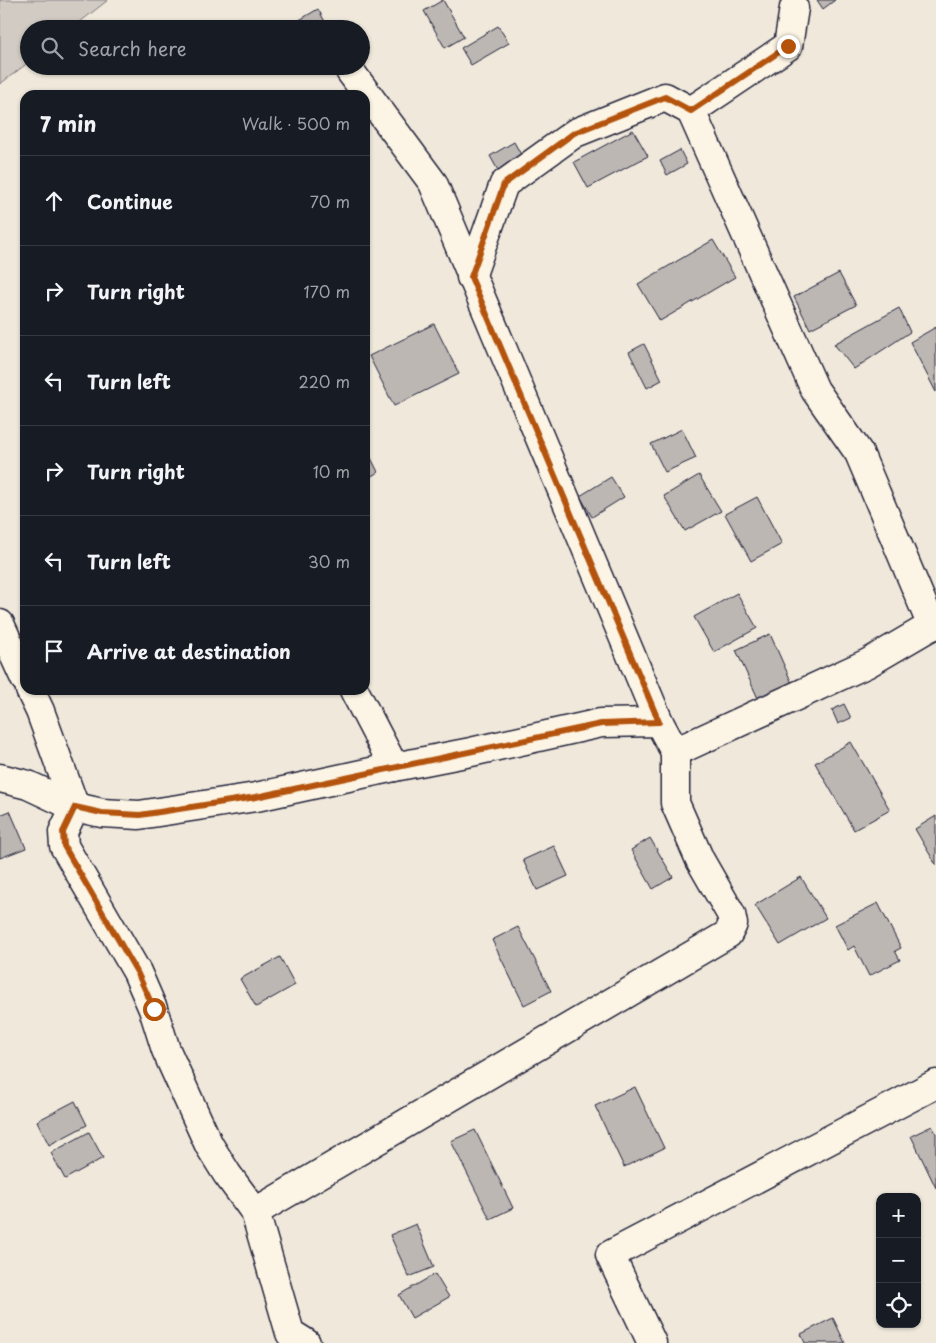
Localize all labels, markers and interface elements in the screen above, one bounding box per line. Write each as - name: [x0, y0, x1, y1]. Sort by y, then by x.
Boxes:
- search box: [20, 20, 370, 75]
- icon: search: [38, 34, 66, 62]
- text: Search here: [78, 34, 187, 62]
- route end: [777, 35, 800, 58]
- text: 7 min: [40, 107, 96, 139]
- text: Walk · 500 m: [242, 111, 350, 135]
- icon: ahead: [40, 187, 68, 215]
- text: Continue: [87, 187, 173, 215]
- text: 70 m: [310, 189, 350, 213]
- icon: right: [40, 277, 68, 305]
- text: Turn right: [87, 277, 185, 305]
- text: 170 m: [304, 279, 350, 303]
- icon: left: [40, 367, 68, 395]
- text: Turn left: [87, 367, 171, 395]
- text: 220 m: [299, 369, 350, 393]
- icon: right: [40, 457, 68, 485]
- text: Turn right: [87, 457, 185, 485]
- text: 10 m: [313, 459, 350, 483]
- icon: left: [40, 547, 68, 575]
- text: Turn left: [87, 547, 171, 575]
- text: 30 m: [308, 549, 350, 573]
- icon: arrive: [40, 637, 68, 665]
- text: Arrive at destination: [87, 637, 291, 665]
- route start: [143, 998, 166, 1021]
- map controls: [876, 1193, 921, 1328]
- button: +: [876, 1193, 921, 1238]
- button: −: [876, 1238, 921, 1283]
- button: locate: [876, 1283, 921, 1328]

